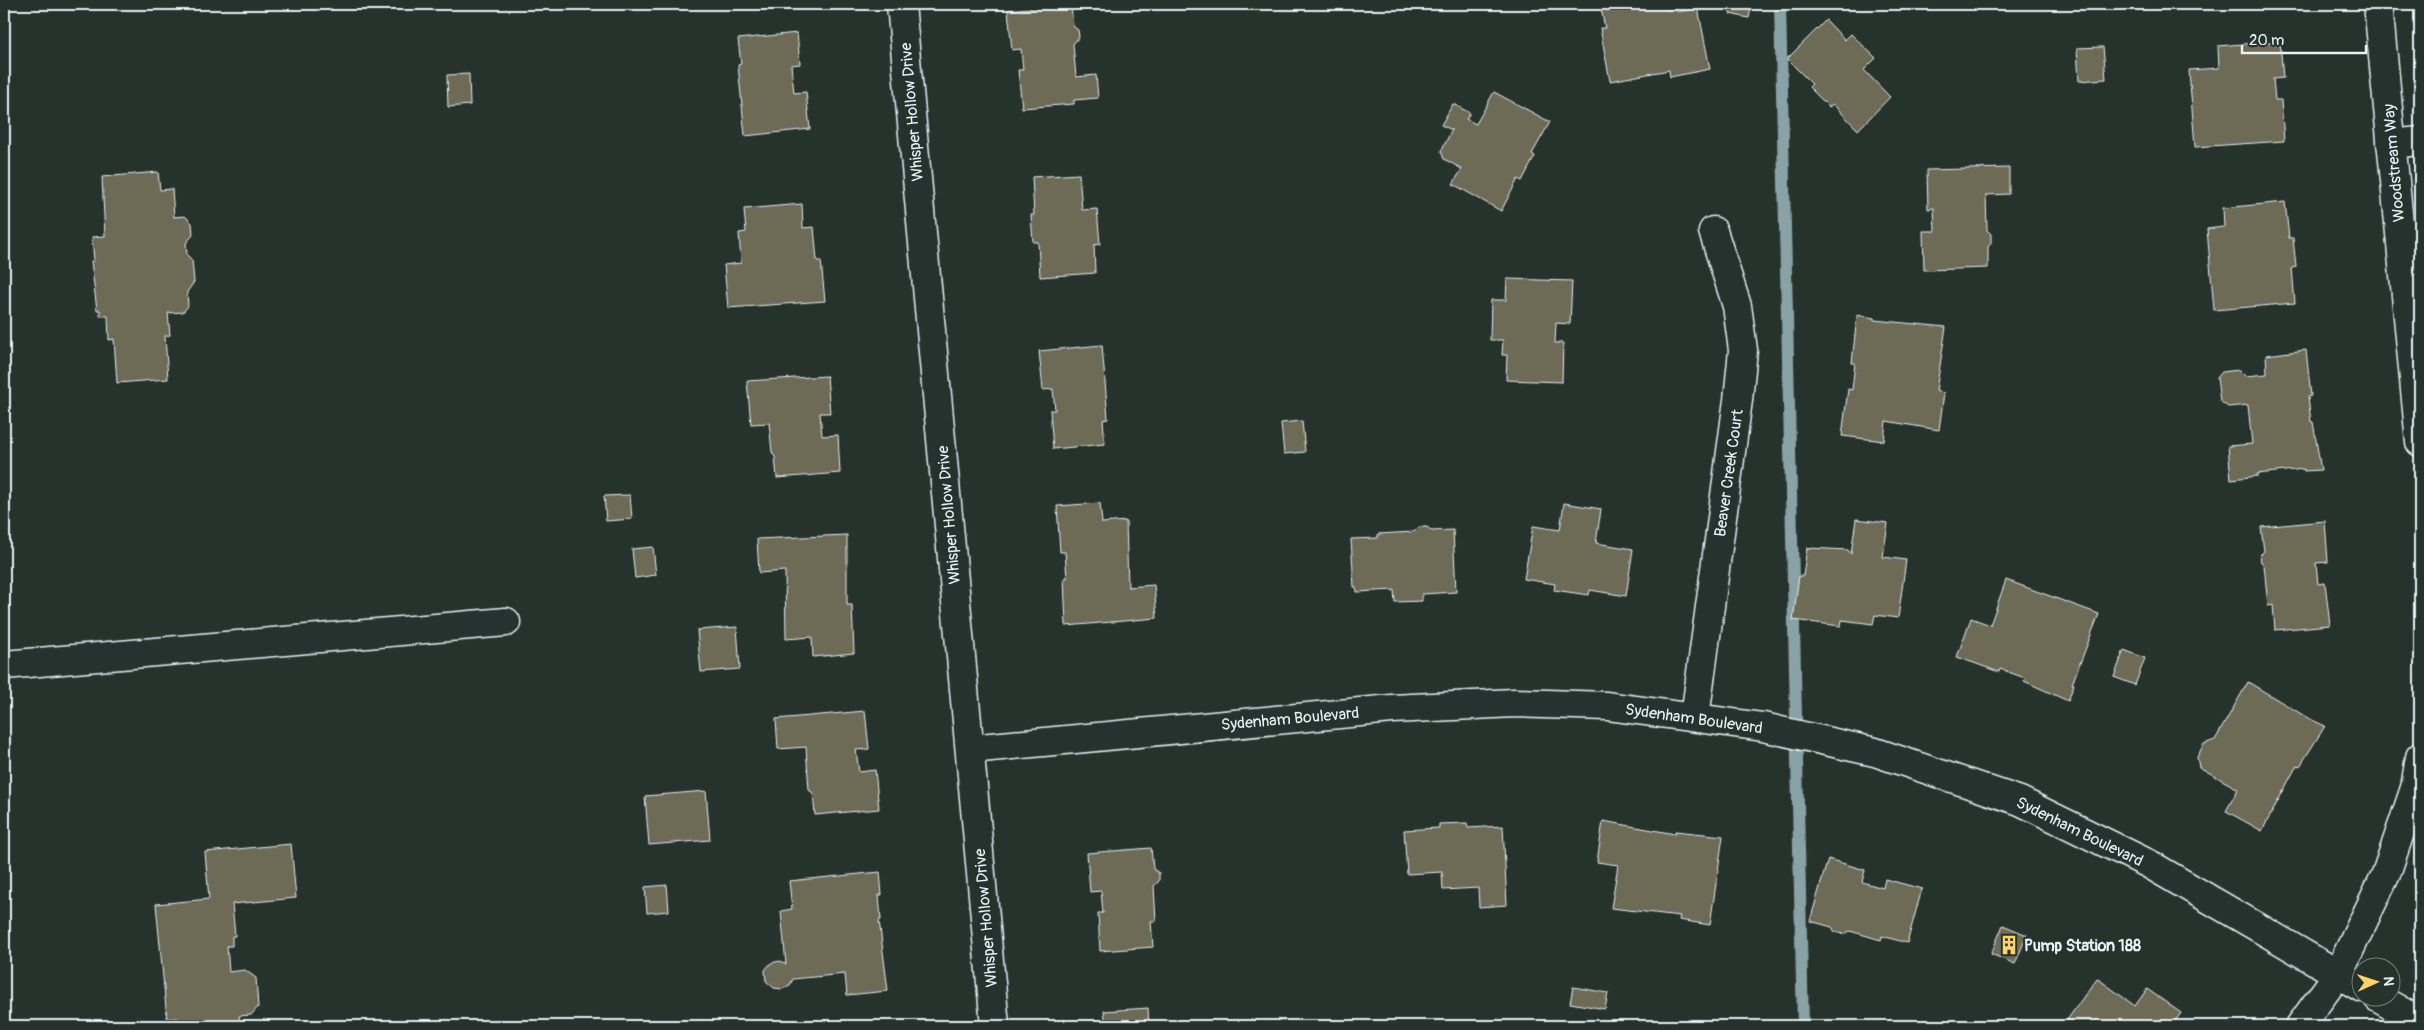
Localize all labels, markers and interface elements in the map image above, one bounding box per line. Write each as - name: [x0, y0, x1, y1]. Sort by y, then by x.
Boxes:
- scale bar: [2242, 22, 2365, 54]
- text: 20 m: [2249, 31, 2284, 50]
- street label: Whisper Hollow Drive: [896, 42, 928, 182]
- street label: Woodstream Way: [2379, 103, 2409, 223]
- street label: Beaver Creek Court: [1710, 408, 1748, 538]
- street label: Whisper Hollow Drive: [933, 445, 965, 585]
- street label: Sydenham Boulevard: [1624, 699, 1764, 739]
- street label: Sydenham Boulevard: [1220, 703, 1360, 735]
- street label: Sydenham Boulevard: [2013, 793, 2146, 871]
- street label: Whisper Hollow Drive: [970, 848, 1002, 988]
- building icon: Pump Station 188: [1998, 934, 2020, 956]
- place label: Pump Station 188: [2024, 936, 2141, 956]
- north arrow: [2352, 958, 2402, 1008]
- text: N: [2380, 976, 2397, 987]

